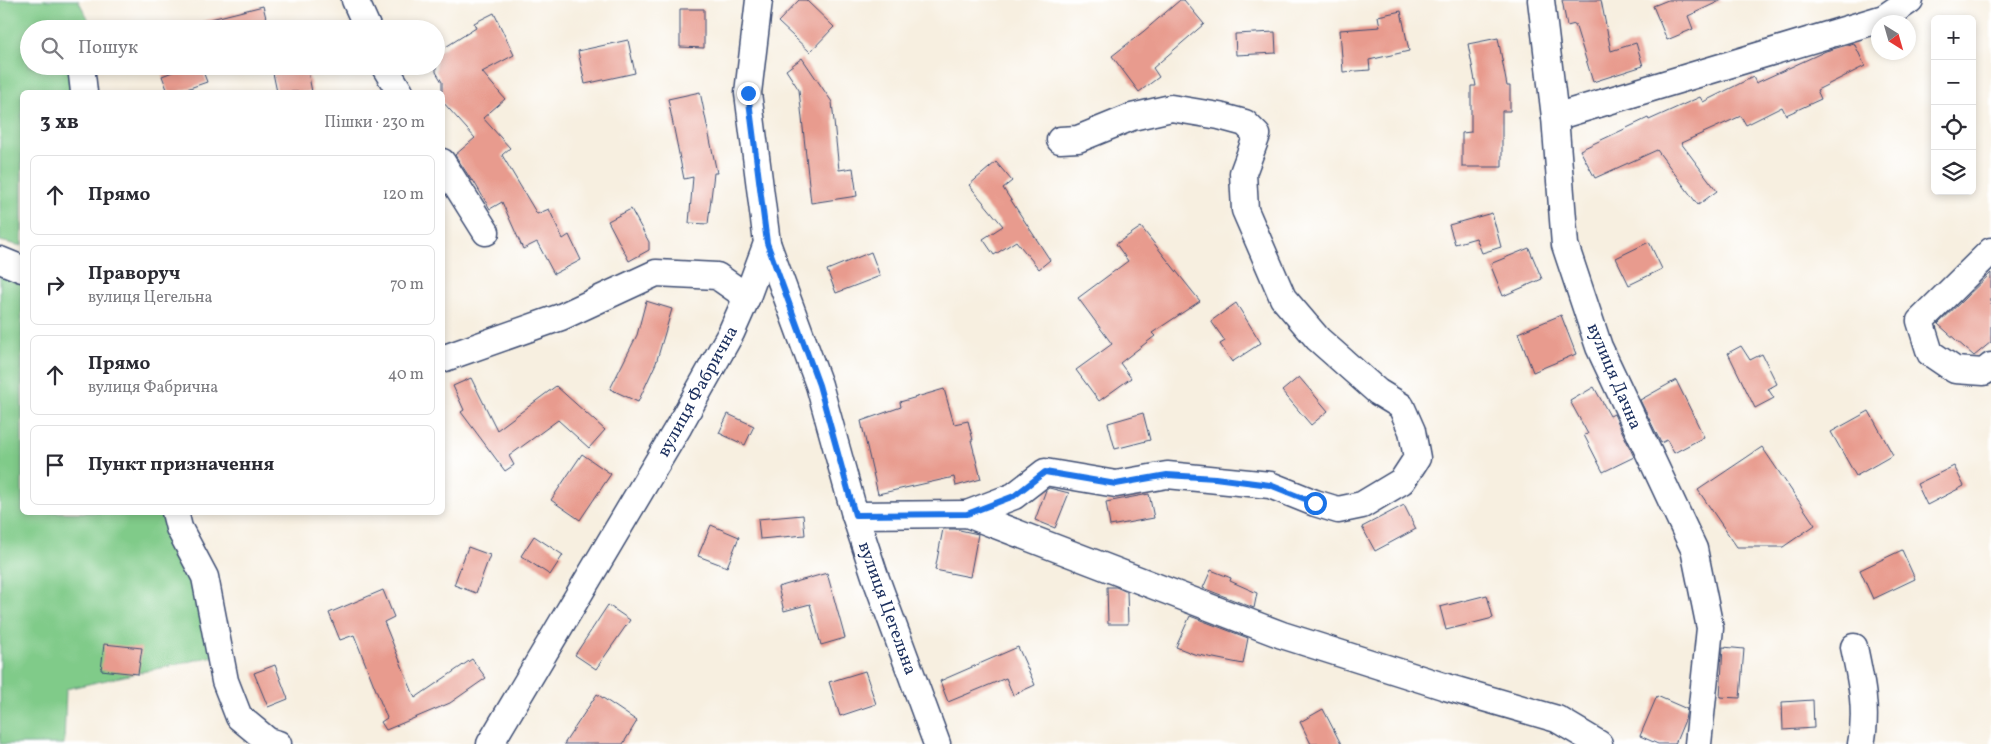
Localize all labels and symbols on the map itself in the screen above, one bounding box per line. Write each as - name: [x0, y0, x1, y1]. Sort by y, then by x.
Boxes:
- north arrow: [1871, 15, 1916, 60]
- route end: [737, 82, 760, 105]
- street label: вулиця Дачна: [1580, 319, 1647, 434]
- street label: вулиця Фабрична: [652, 322, 745, 462]
- route start: [1304, 492, 1327, 515]
- street label: вулиця Цегельна: [851, 538, 922, 679]

